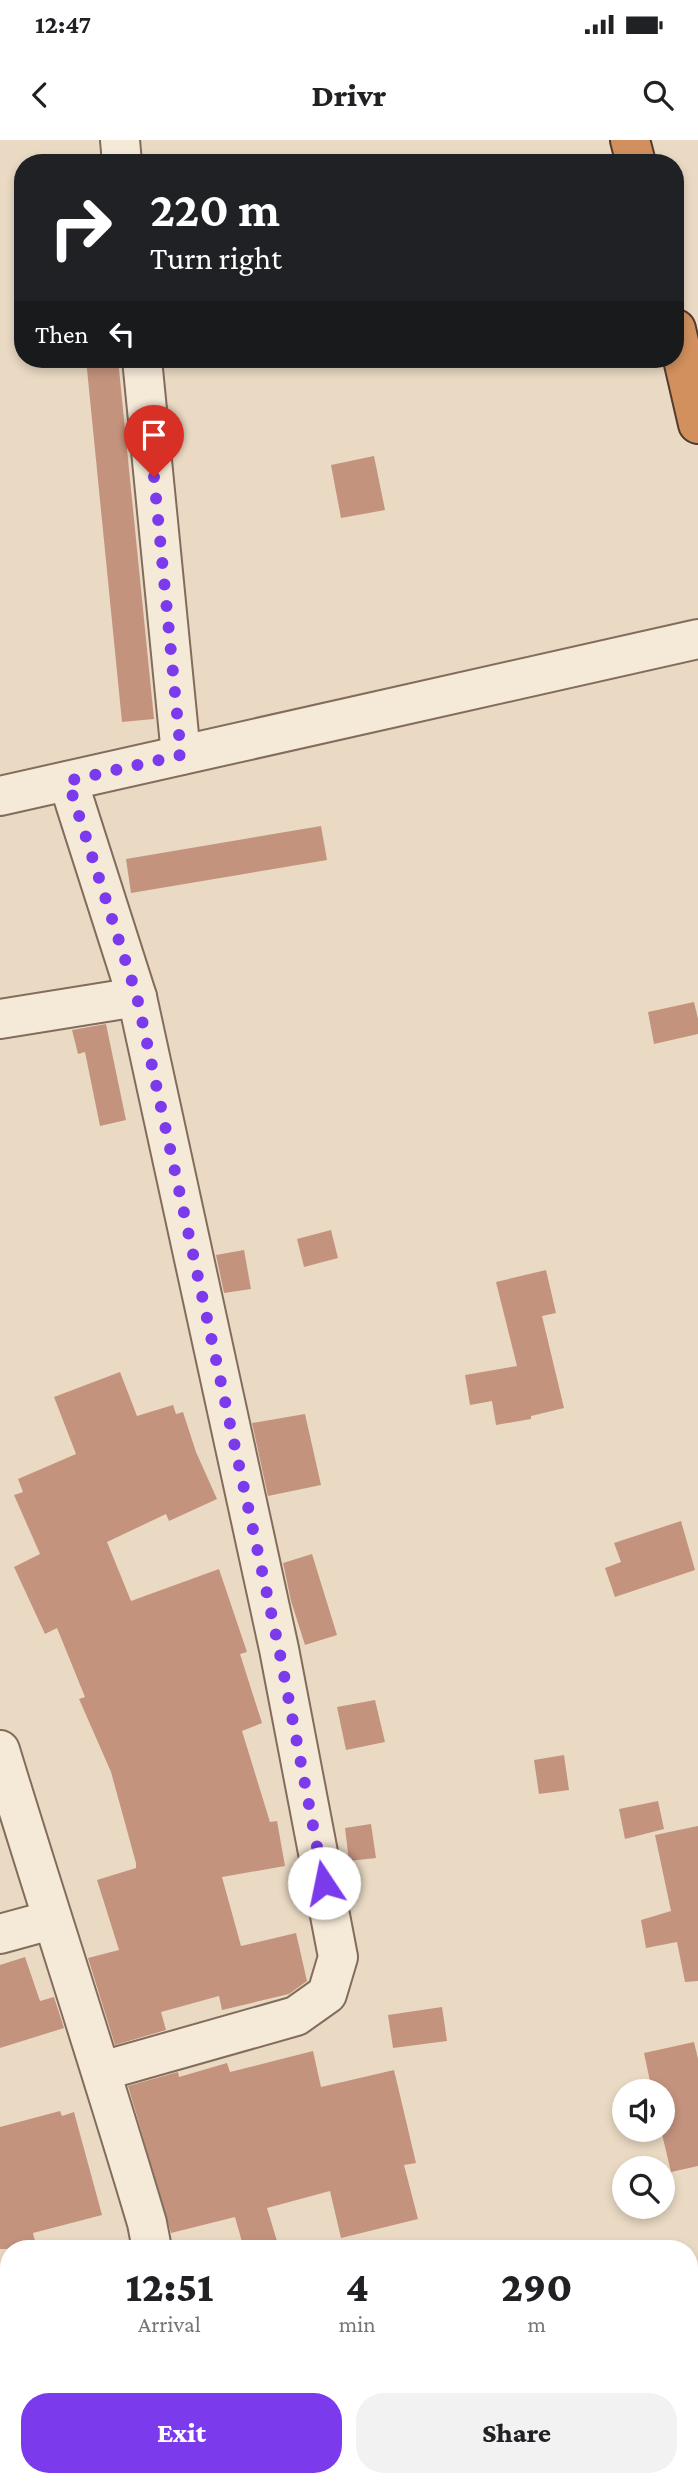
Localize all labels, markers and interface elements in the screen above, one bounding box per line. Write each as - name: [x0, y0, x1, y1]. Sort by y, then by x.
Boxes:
- text: 12:47: [35, 10, 91, 39]
- icon: back: [21, 76, 59, 114]
- icon: search: [639, 76, 677, 114]
- text: Drivr: [311, 77, 387, 113]
- icon: right: [35, 182, 126, 273]
- text: 220 m: [150, 182, 280, 237]
- text: Turn right: [150, 240, 282, 276]
- icon: left: [103, 315, 141, 353]
- text: Then: [35, 320, 89, 349]
- pin: [124, 405, 184, 477]
- icon: arrive: [135, 416, 173, 454]
- position arrow: [287, 1846, 361, 1920]
- map controls: [612, 2079, 675, 2219]
- button: sound: [612, 2079, 675, 2142]
- button: search: [612, 2156, 675, 2219]
- text: 12:51: [125, 2263, 213, 2310]
- text: 4: [346, 2263, 369, 2310]
- text: 290: [501, 2263, 573, 2310]
- text: Arrival: [138, 2311, 201, 2337]
- text: min: [339, 2311, 376, 2337]
- text: m: [528, 2311, 546, 2337]
- button: Exit: [21, 2393, 342, 2473]
- button: Share: [356, 2393, 677, 2473]

